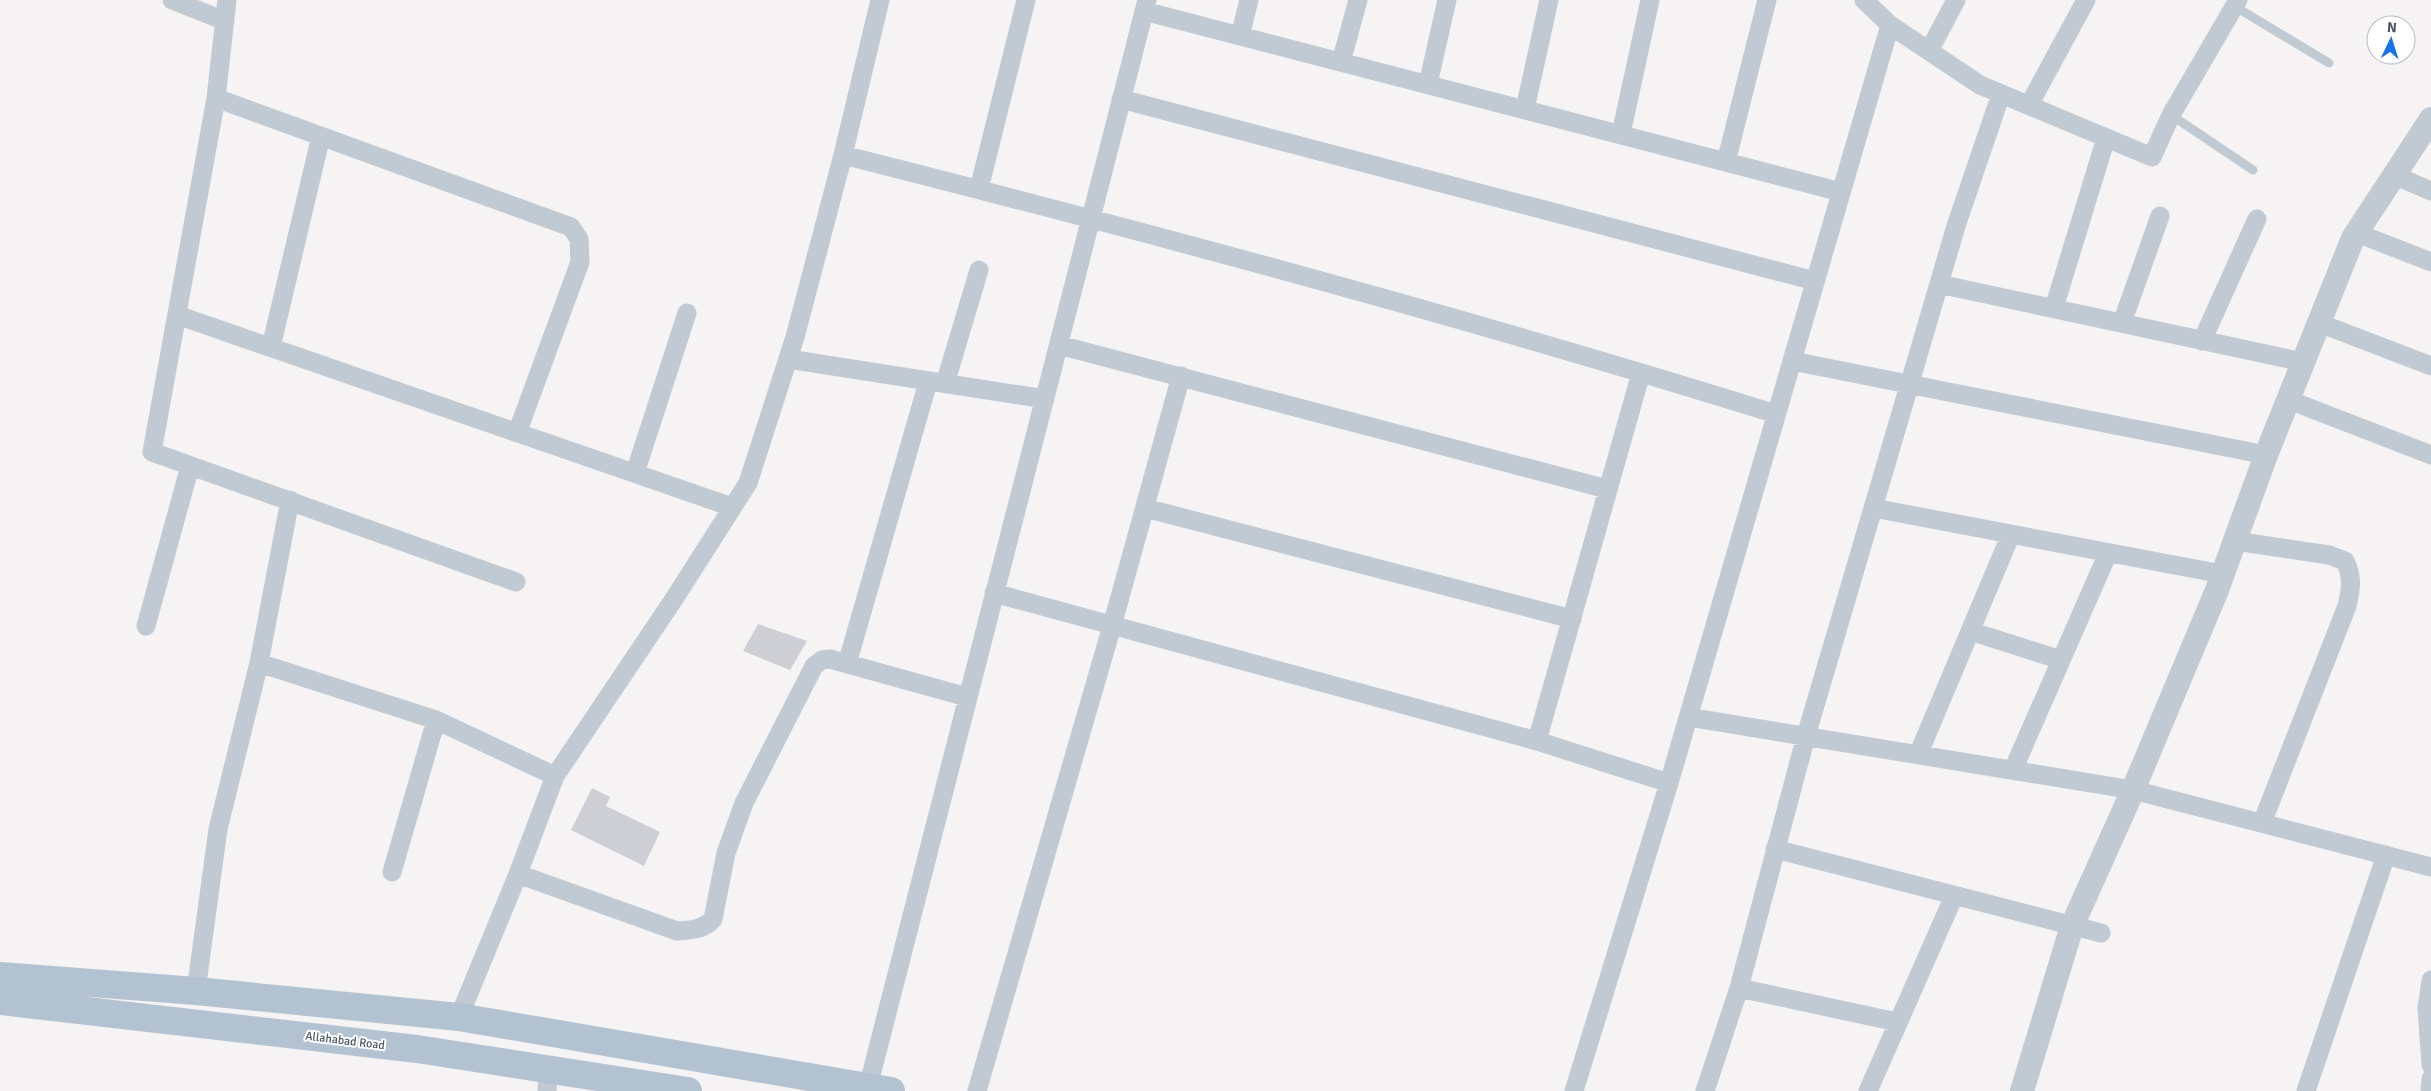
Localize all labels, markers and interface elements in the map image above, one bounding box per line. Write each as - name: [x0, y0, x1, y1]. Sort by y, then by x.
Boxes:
- north arrow: [2366, 15, 2416, 65]
- text: N: [2386, 19, 2397, 36]
- street label: Allahabad Road: [304, 1029, 386, 1053]

